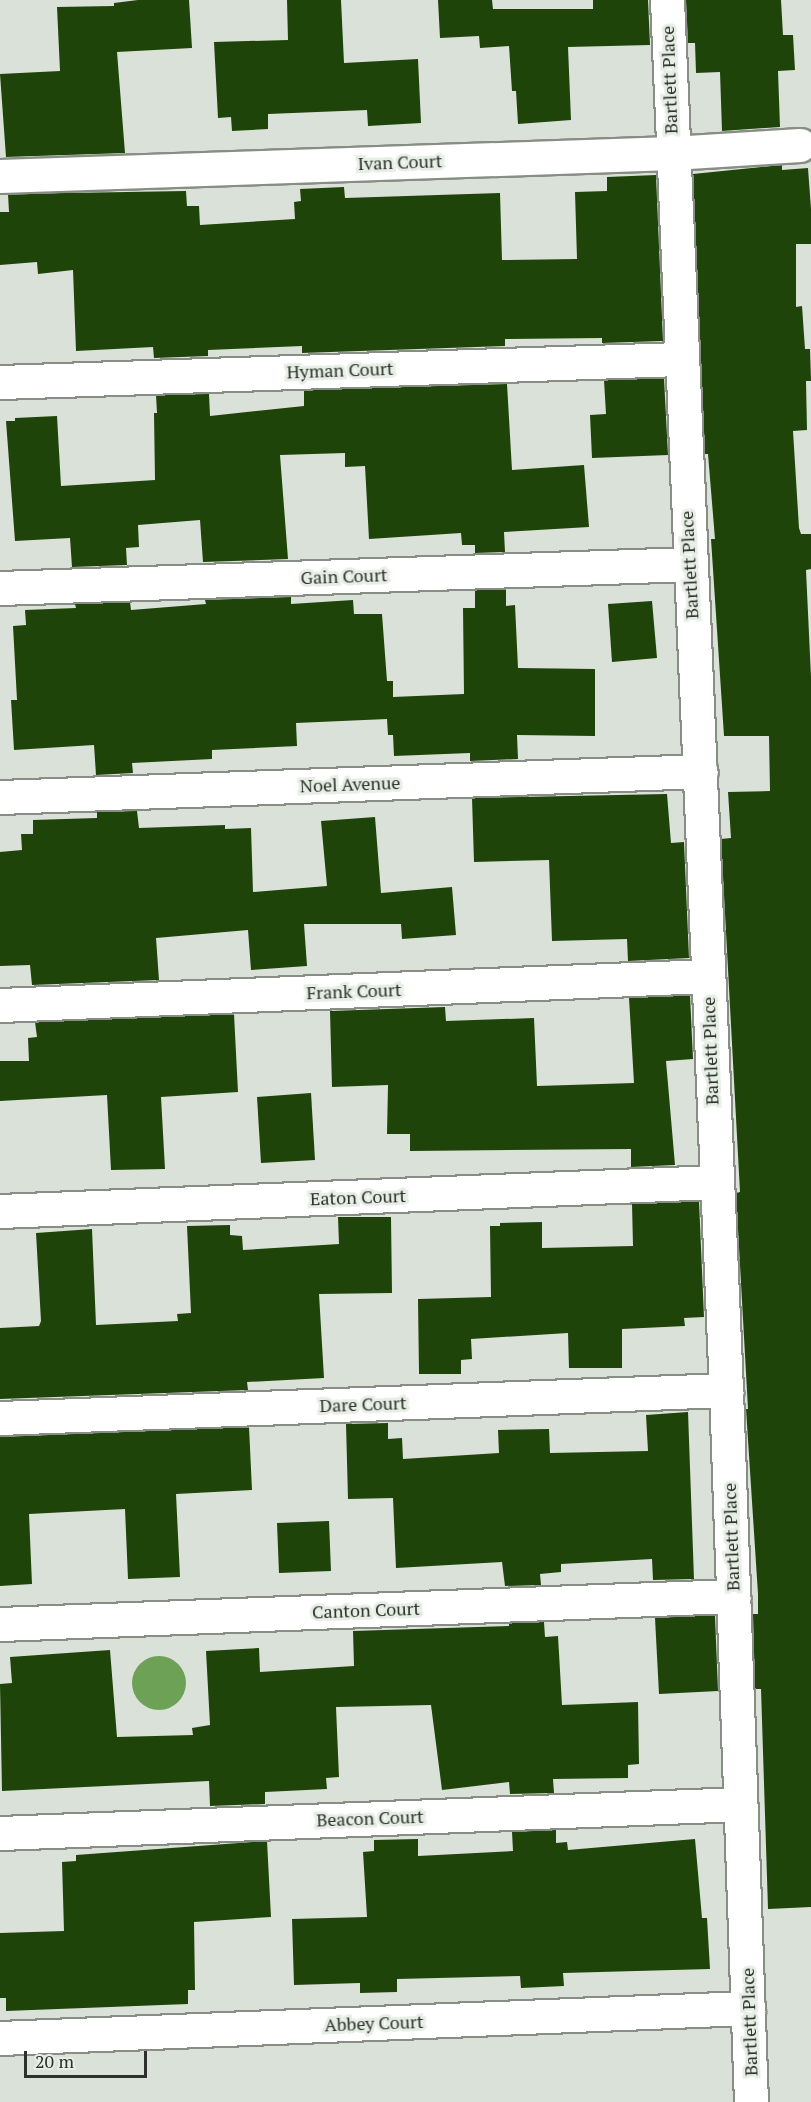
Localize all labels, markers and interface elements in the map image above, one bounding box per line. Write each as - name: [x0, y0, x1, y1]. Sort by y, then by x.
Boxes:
- street label: Bartlett Place: [656, 26, 682, 134]
- street label: Ivan Court: [357, 150, 443, 174]
- street label: Hyman Court: [286, 357, 394, 383]
- street label: Bartlett Place: [675, 510, 703, 620]
- street label: Gain Court: [300, 564, 388, 588]
- street label: Noel Avenue: [299, 771, 401, 797]
- street label: Frank Court: [306, 979, 402, 1003]
- street label: Bartlett Place: [697, 997, 723, 1105]
- street label: Eaton Court: [310, 1185, 406, 1209]
- street label: Dare Court: [319, 1392, 407, 1416]
- street label: Bartlett Place: [718, 1483, 744, 1591]
- street label: Canton Court: [312, 1597, 420, 1623]
- street label: Beacon Court: [316, 1805, 424, 1831]
- street label: Bartlett Place: [736, 1968, 762, 2076]
- street label: Abbey Court: [324, 2010, 424, 2036]
- scale bar: [27, 2039, 150, 2077]
- text: 20 m: [35, 2049, 74, 2073]

